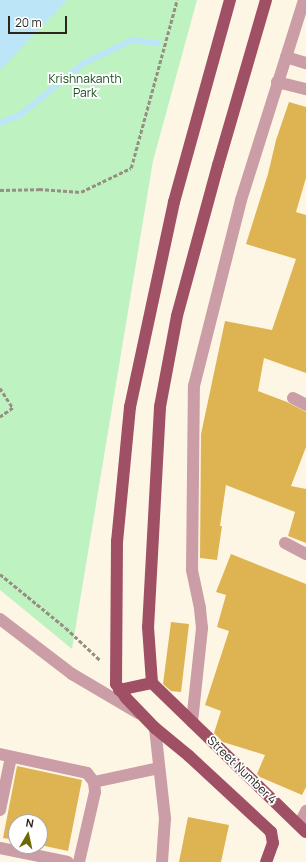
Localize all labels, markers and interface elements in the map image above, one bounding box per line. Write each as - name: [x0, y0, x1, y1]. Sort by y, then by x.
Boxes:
- scale bar: [10, 8, 69, 34]
- text: 20 m: [15, 14, 42, 31]
- park label: Krishnakanth Park: [48, 72, 122, 100]
- street label: Street Number 4: [204, 733, 280, 807]
- north arrow: [8, 814, 48, 854]
- text: N: [25, 815, 35, 831]

